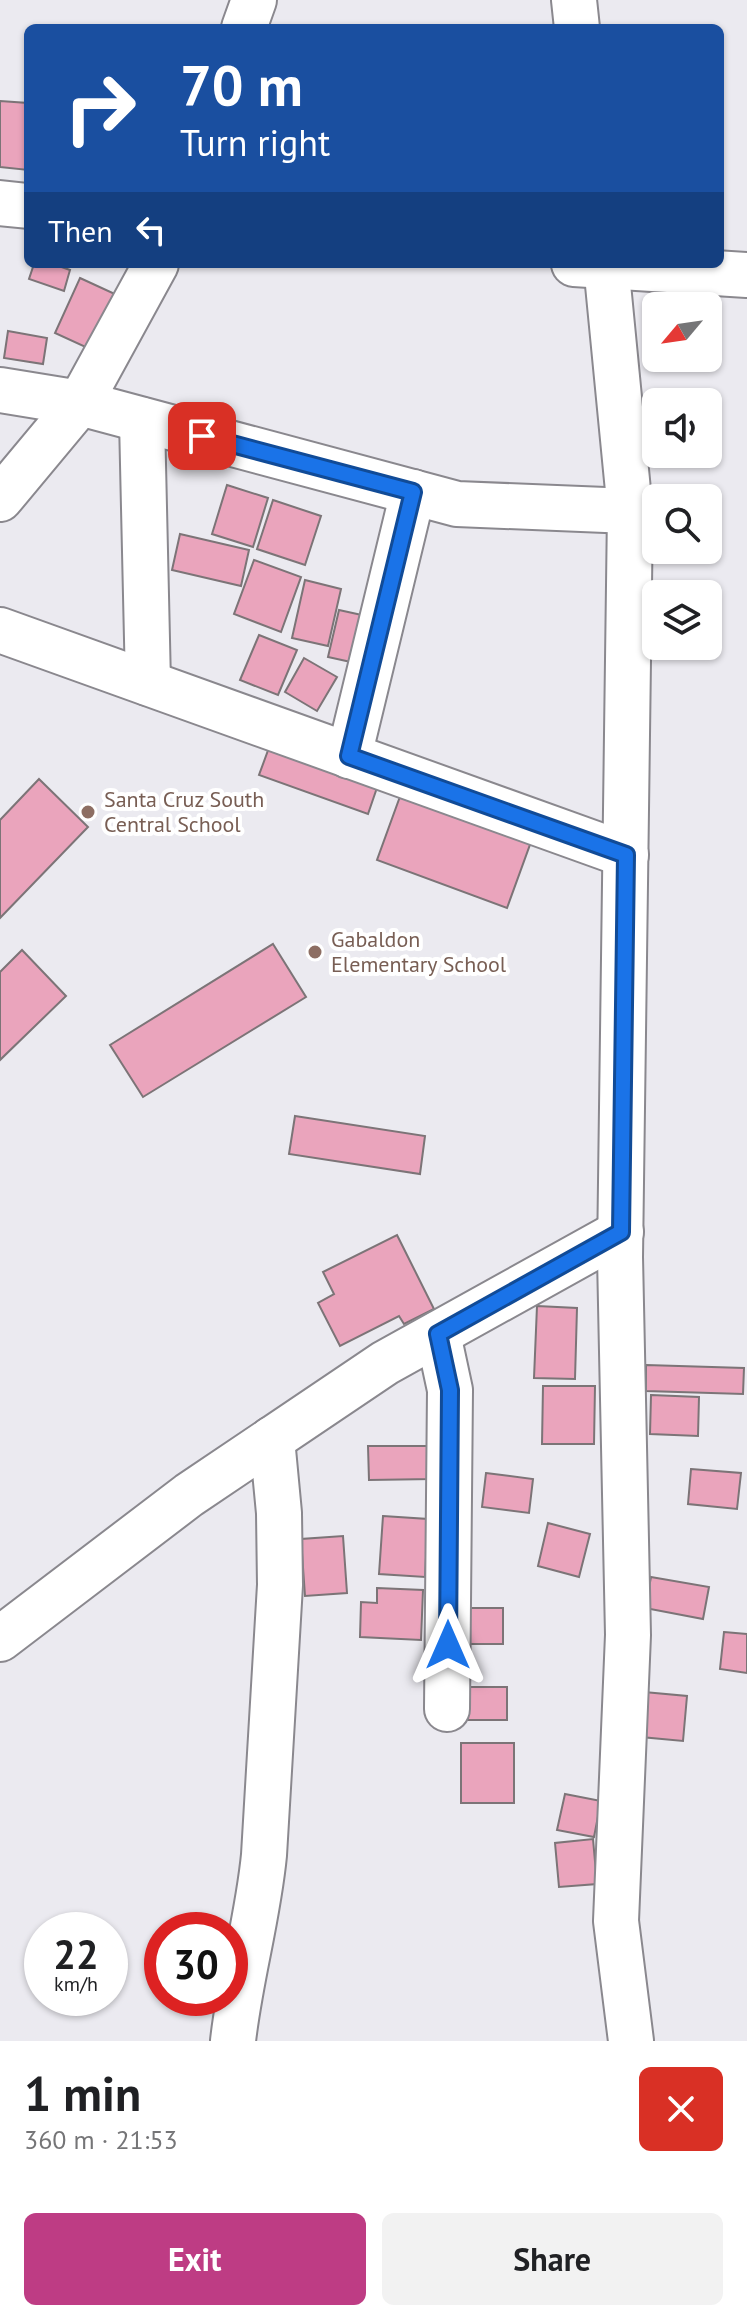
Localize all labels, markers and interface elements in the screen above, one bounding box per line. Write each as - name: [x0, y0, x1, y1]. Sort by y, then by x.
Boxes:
- text: 70 m: [180, 49, 303, 121]
- icon: right: [48, 56, 152, 160]
- text: Turn right: [180, 119, 330, 166]
- icon: left: [129, 208, 173, 252]
- text: Then: [48, 211, 113, 250]
- north arrow: [642, 292, 722, 372]
- map controls: [642, 292, 722, 660]
- button: sound: [642, 388, 722, 468]
- pin: [168, 402, 236, 470]
- icon: arrive: [180, 414, 224, 458]
- button: search: [642, 484, 722, 564]
- button: layers: [642, 580, 722, 660]
- place label: Santa Cruz South Central School: [104, 785, 264, 838]
- marker: Santa Cruz South Central School: [79, 803, 97, 821]
- place label: Gabaldon Elementary School: [331, 925, 507, 978]
- marker: Gabaldon Elementary School: [306, 943, 324, 961]
- position arrow: [406, 1603, 490, 1687]
- speed limit sign: 30: [144, 1912, 248, 2016]
- text: 22: [53, 1928, 99, 1980]
- text: km/h: [54, 1971, 98, 1997]
- text: 1 min: [24, 2062, 141, 2124]
- button: close: [639, 2067, 723, 2151]
- text: 360 m · 21:53: [24, 2123, 178, 2156]
- button: Exit: [24, 2213, 366, 2305]
- button: Share: [382, 2213, 723, 2305]

